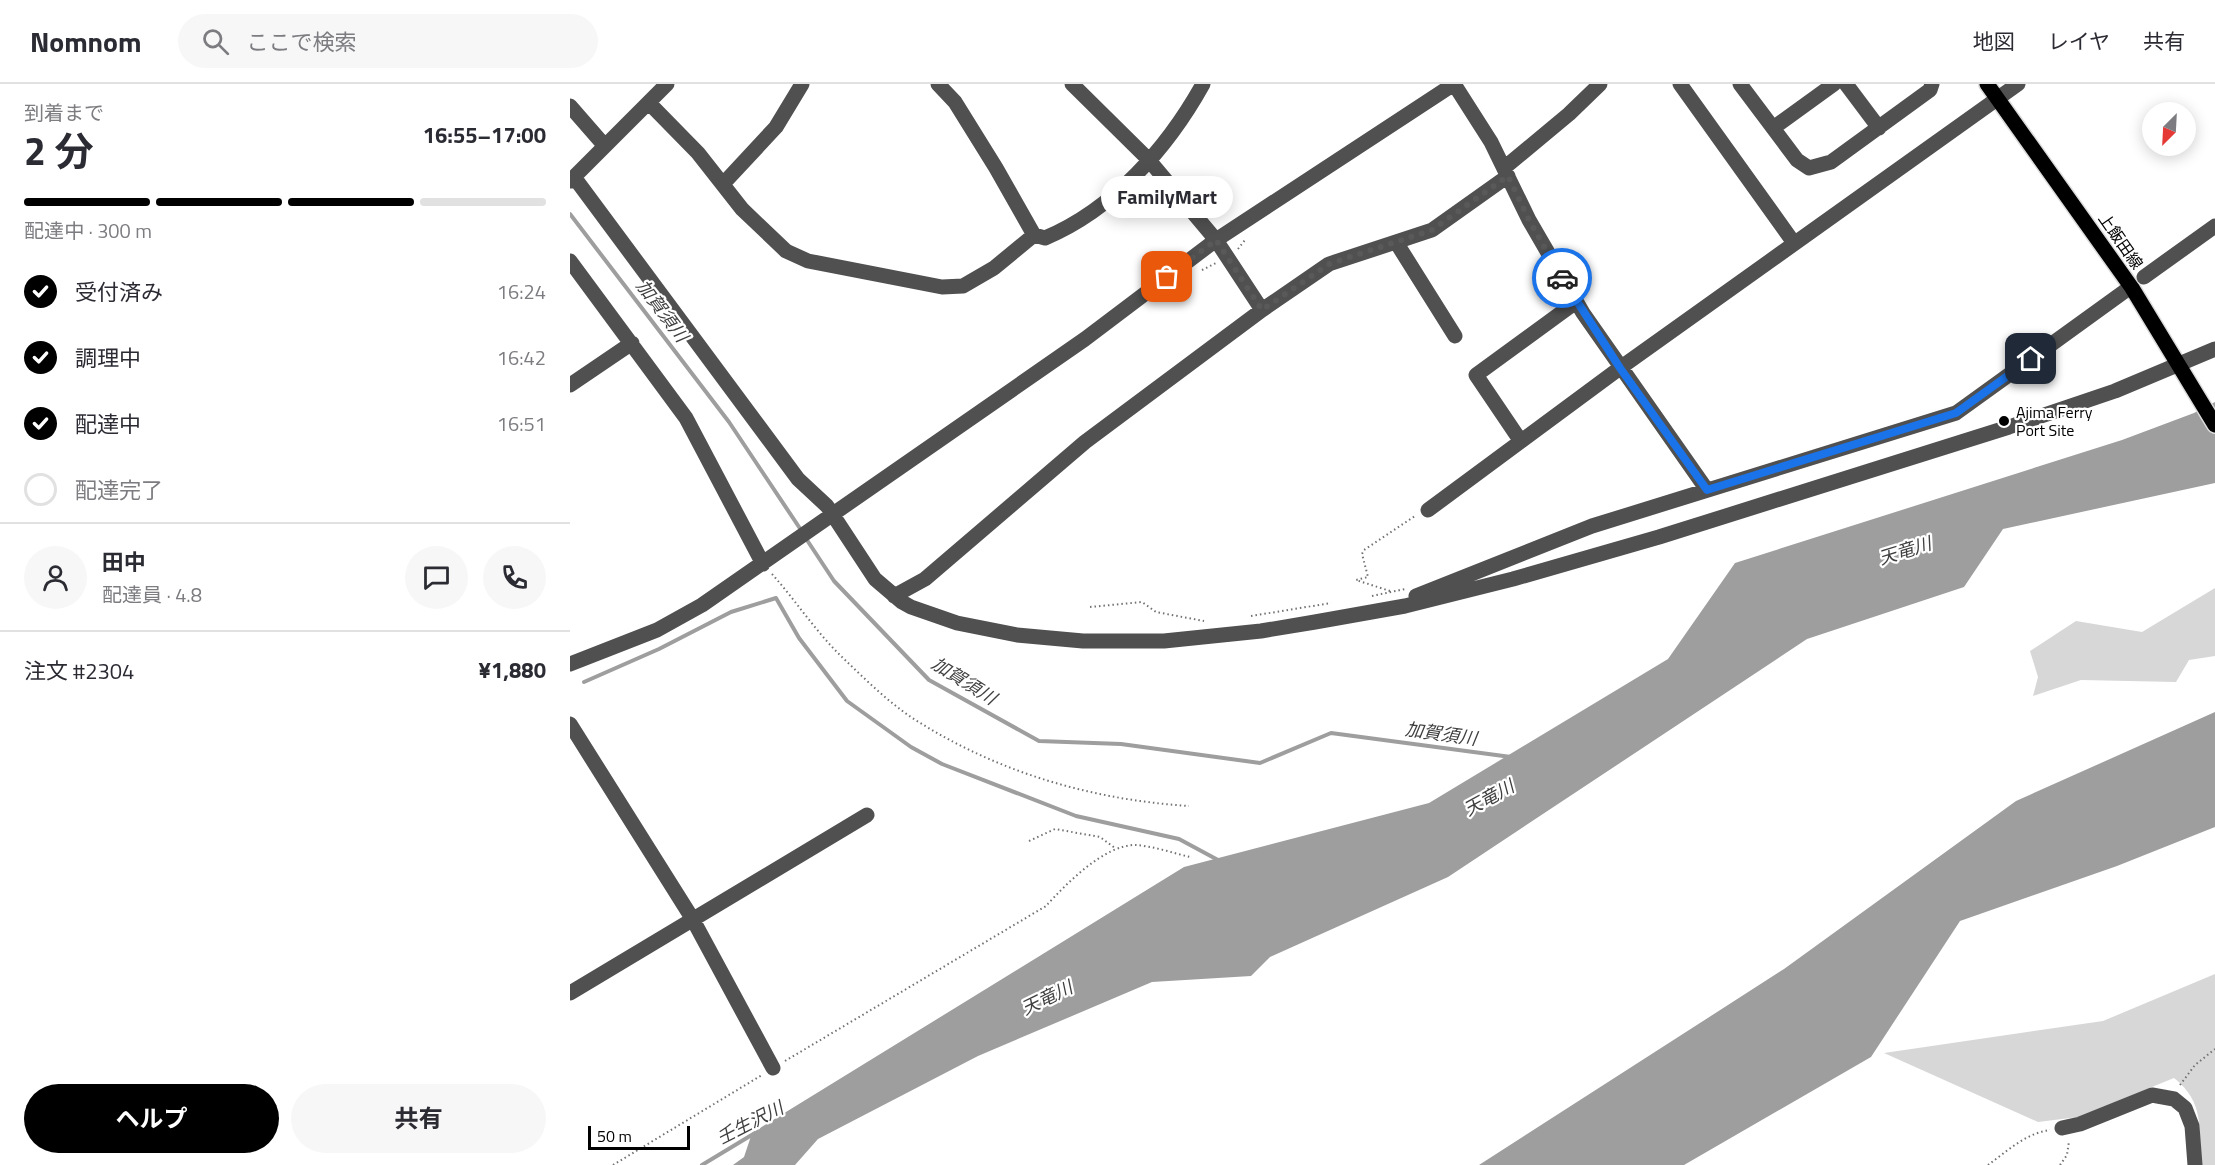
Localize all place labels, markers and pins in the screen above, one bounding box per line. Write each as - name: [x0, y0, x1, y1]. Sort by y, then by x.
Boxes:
- callout: FamilyMart: [1101, 175, 1233, 217]
- pin: [1141, 251, 1192, 302]
- pin: [2005, 333, 2056, 384]
- place label: Ajima Ferry Port Site: [2016, 400, 2093, 442]
- marker: Ajima Ferry Port Site: [1997, 414, 2011, 428]

